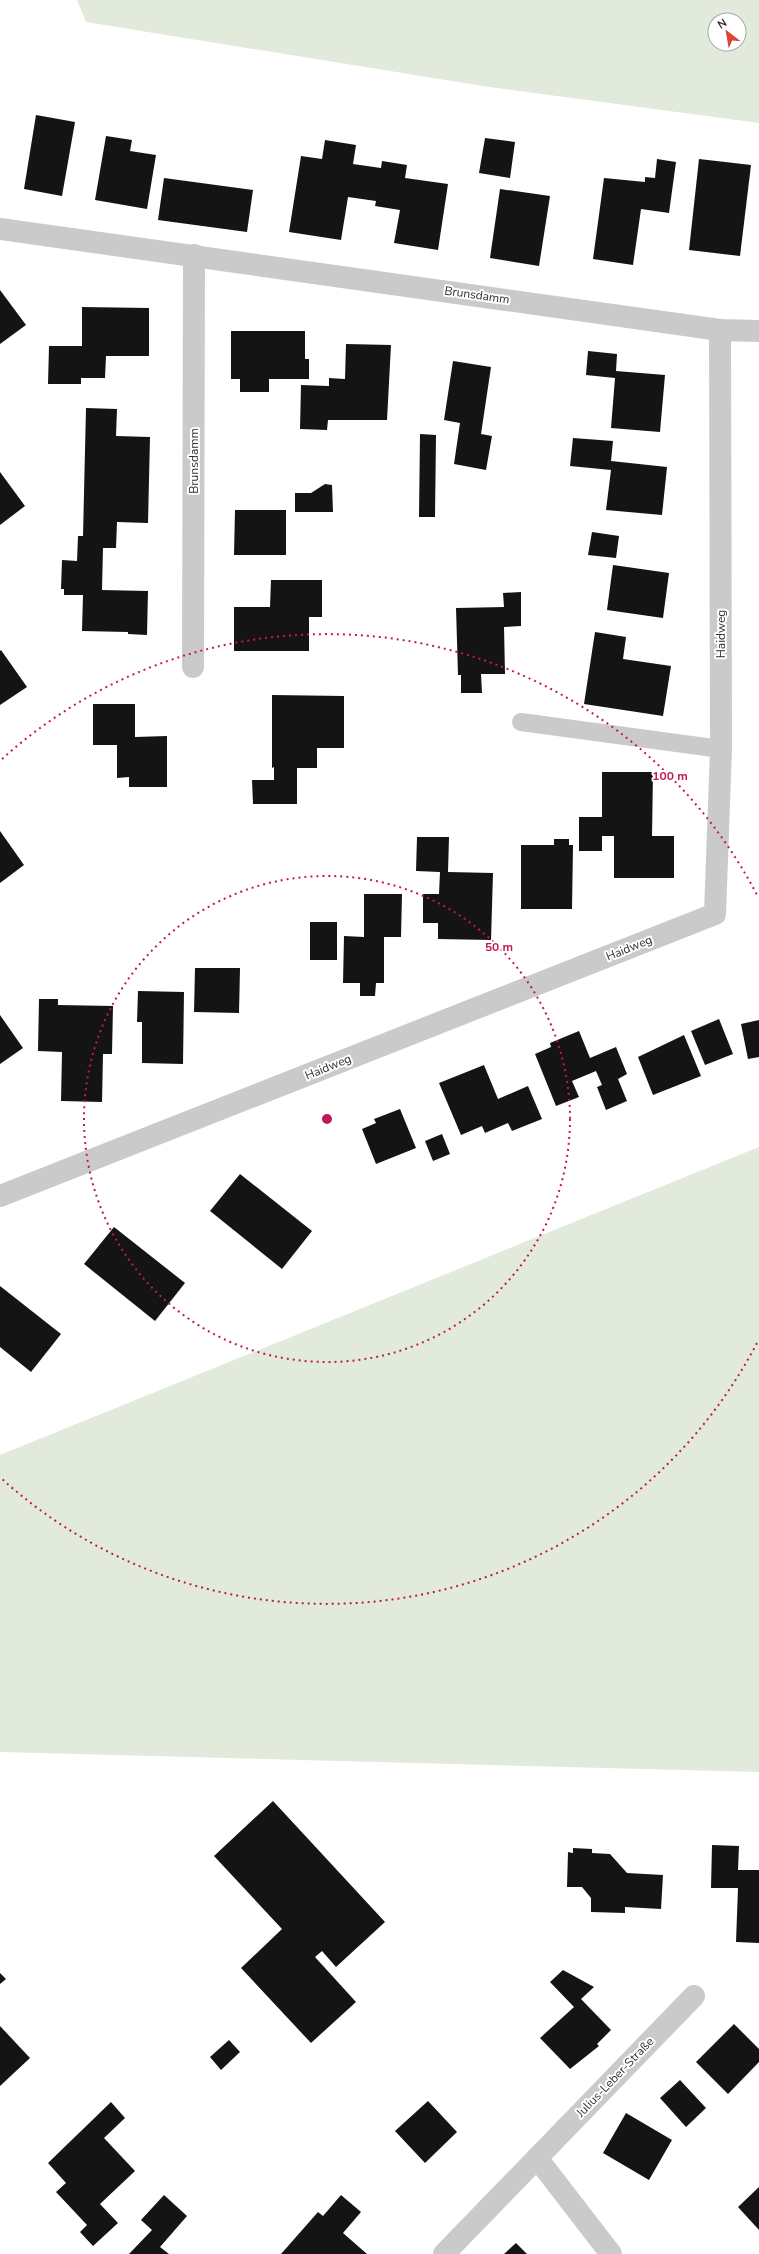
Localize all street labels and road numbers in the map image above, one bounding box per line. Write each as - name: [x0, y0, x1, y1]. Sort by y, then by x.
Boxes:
- street label: Brunsdamm: [443, 283, 511, 307]
- street label: Brunsdamm: [186, 428, 202, 494]
- street label: Haidweg: [713, 610, 729, 658]
- street label: Haidweg: [603, 931, 655, 965]
- street label: Haidweg: [302, 1050, 354, 1084]
- street label: Julius-Leber-Straße: [572, 2033, 657, 2121]

